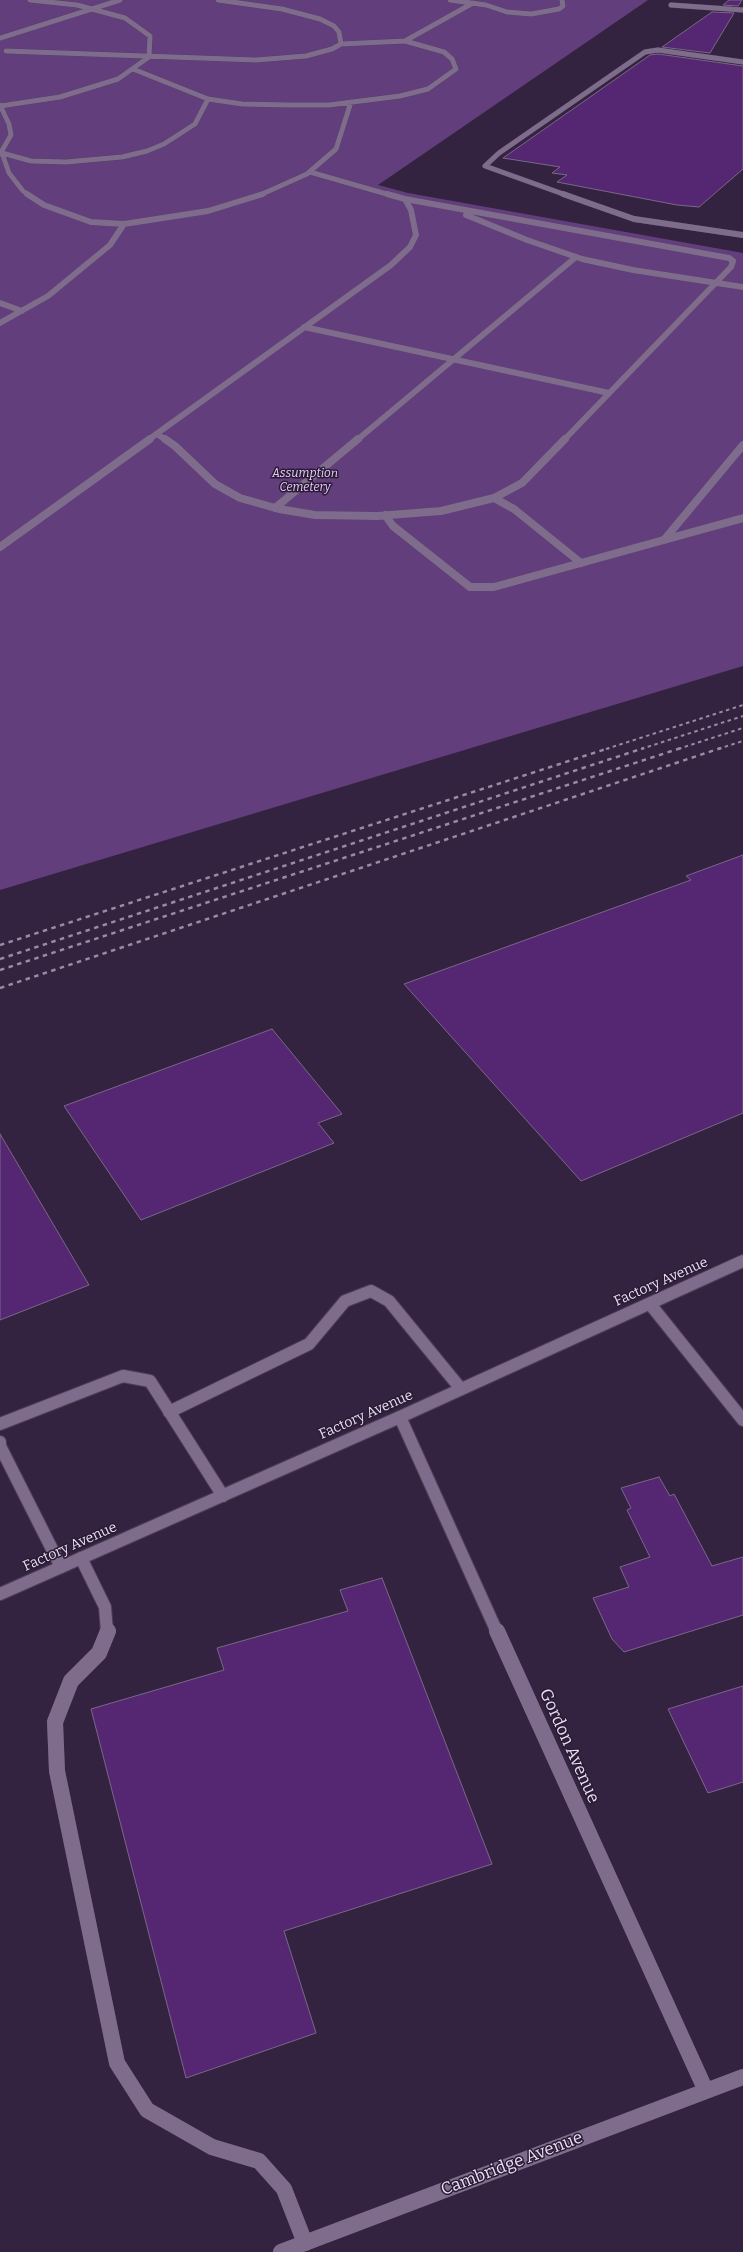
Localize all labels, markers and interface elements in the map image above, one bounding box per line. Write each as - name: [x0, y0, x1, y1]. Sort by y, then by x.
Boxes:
- park label: Assumption Cemetery: [272, 467, 338, 495]
- street label: Factory Avenue: [612, 1254, 710, 1310]
- street label: Factory Avenue: [317, 1387, 415, 1443]
- street label: Factory Avenue: [21, 1519, 119, 1575]
- street label: Gordon Avenue: [535, 1686, 603, 1806]
- street label: Cambridge Avenue: [438, 2128, 586, 2200]

